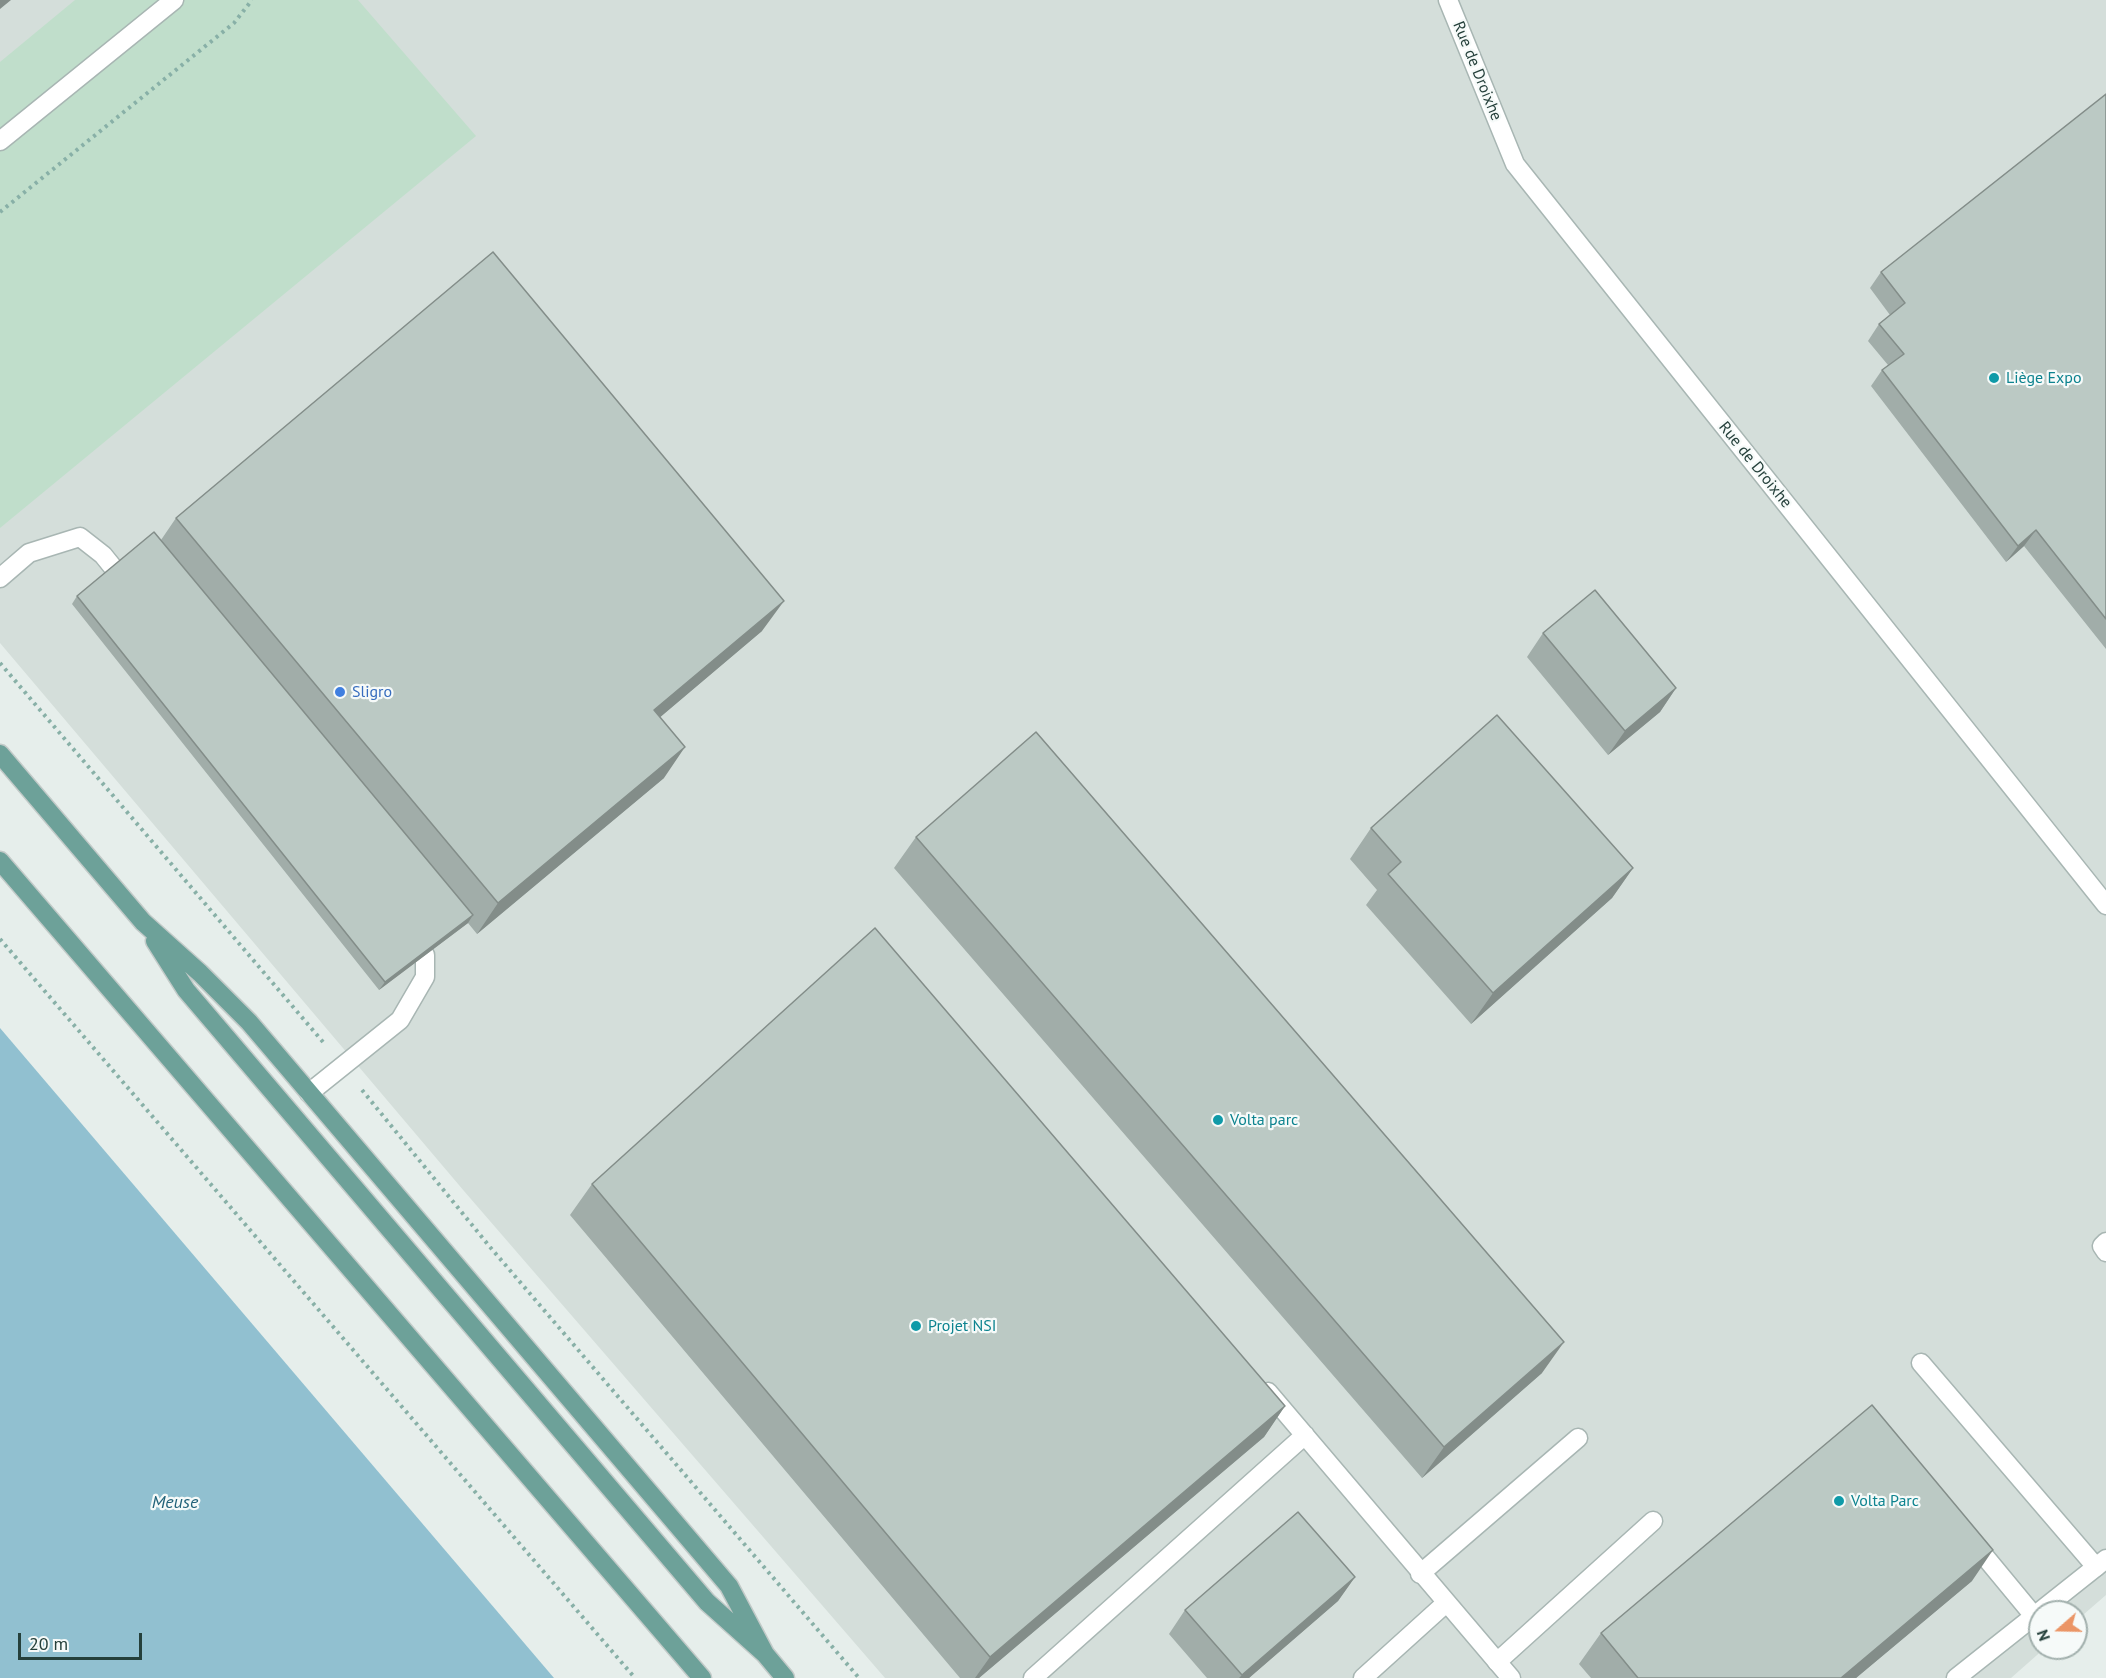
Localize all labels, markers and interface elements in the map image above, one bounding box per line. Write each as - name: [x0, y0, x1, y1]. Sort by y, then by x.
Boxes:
- street label: Rue de Droixhe: [1448, 19, 1506, 123]
- place label: Liège Expo: [2006, 368, 2082, 388]
- marker: Liège Expo: [1987, 371, 2001, 385]
- street label: Rue de Droixhe: [1714, 418, 1796, 512]
- place label: Sligro: [352, 682, 392, 702]
- marker: Sligro: [333, 685, 347, 699]
- place label: Volta parc: [1230, 1110, 1298, 1130]
- marker: Volta parc: [1211, 1113, 1225, 1127]
- place label: Projet NSI: [928, 1316, 996, 1336]
- marker: Projet NSI: [909, 1319, 923, 1333]
- place label: Volta Parc: [1851, 1491, 1919, 1511]
- water label: Meuse: [152, 1492, 198, 1514]
- marker: Volta Parc: [1832, 1494, 1846, 1508]
- north arrow: [2028, 1600, 2088, 1660]
- scale bar: [21, 1621, 146, 1659]
- text: N: [2032, 1627, 2054, 1644]
- text: 20 m: [29, 1632, 68, 1655]

